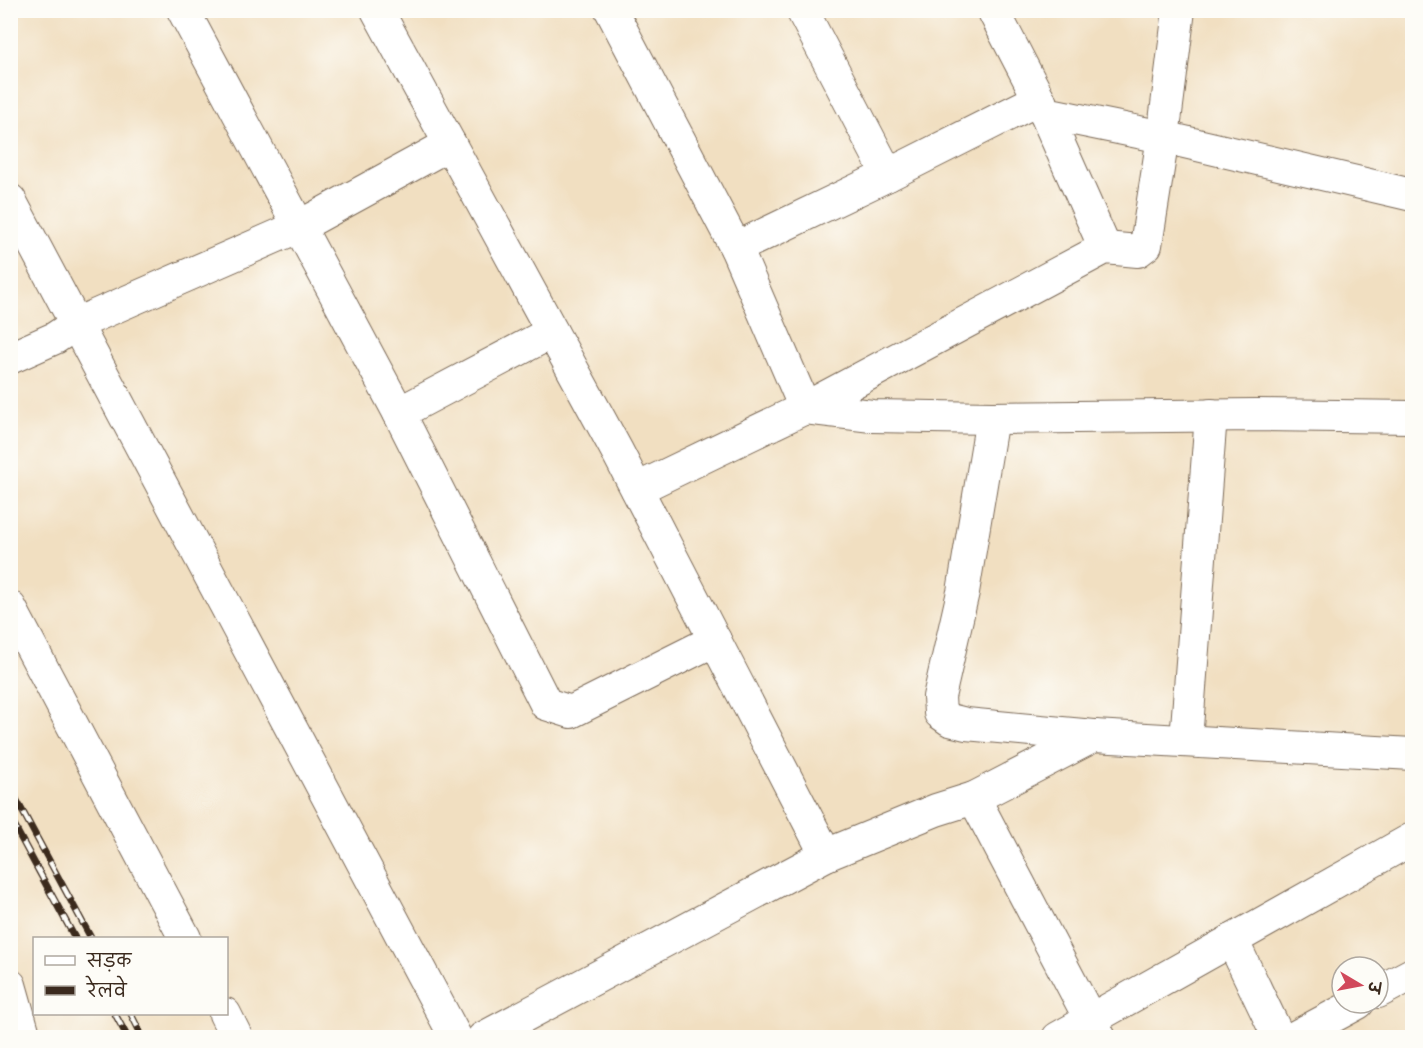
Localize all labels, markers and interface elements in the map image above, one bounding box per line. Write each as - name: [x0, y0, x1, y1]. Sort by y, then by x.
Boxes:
- legend: [33, 937, 228, 1015]
- text: सड़क: [86, 949, 132, 974]
- north arrow: [1330, 955, 1390, 1015]
- text: रेलवे: [85, 975, 128, 1004]
- text: उ: [1362, 978, 1386, 996]

